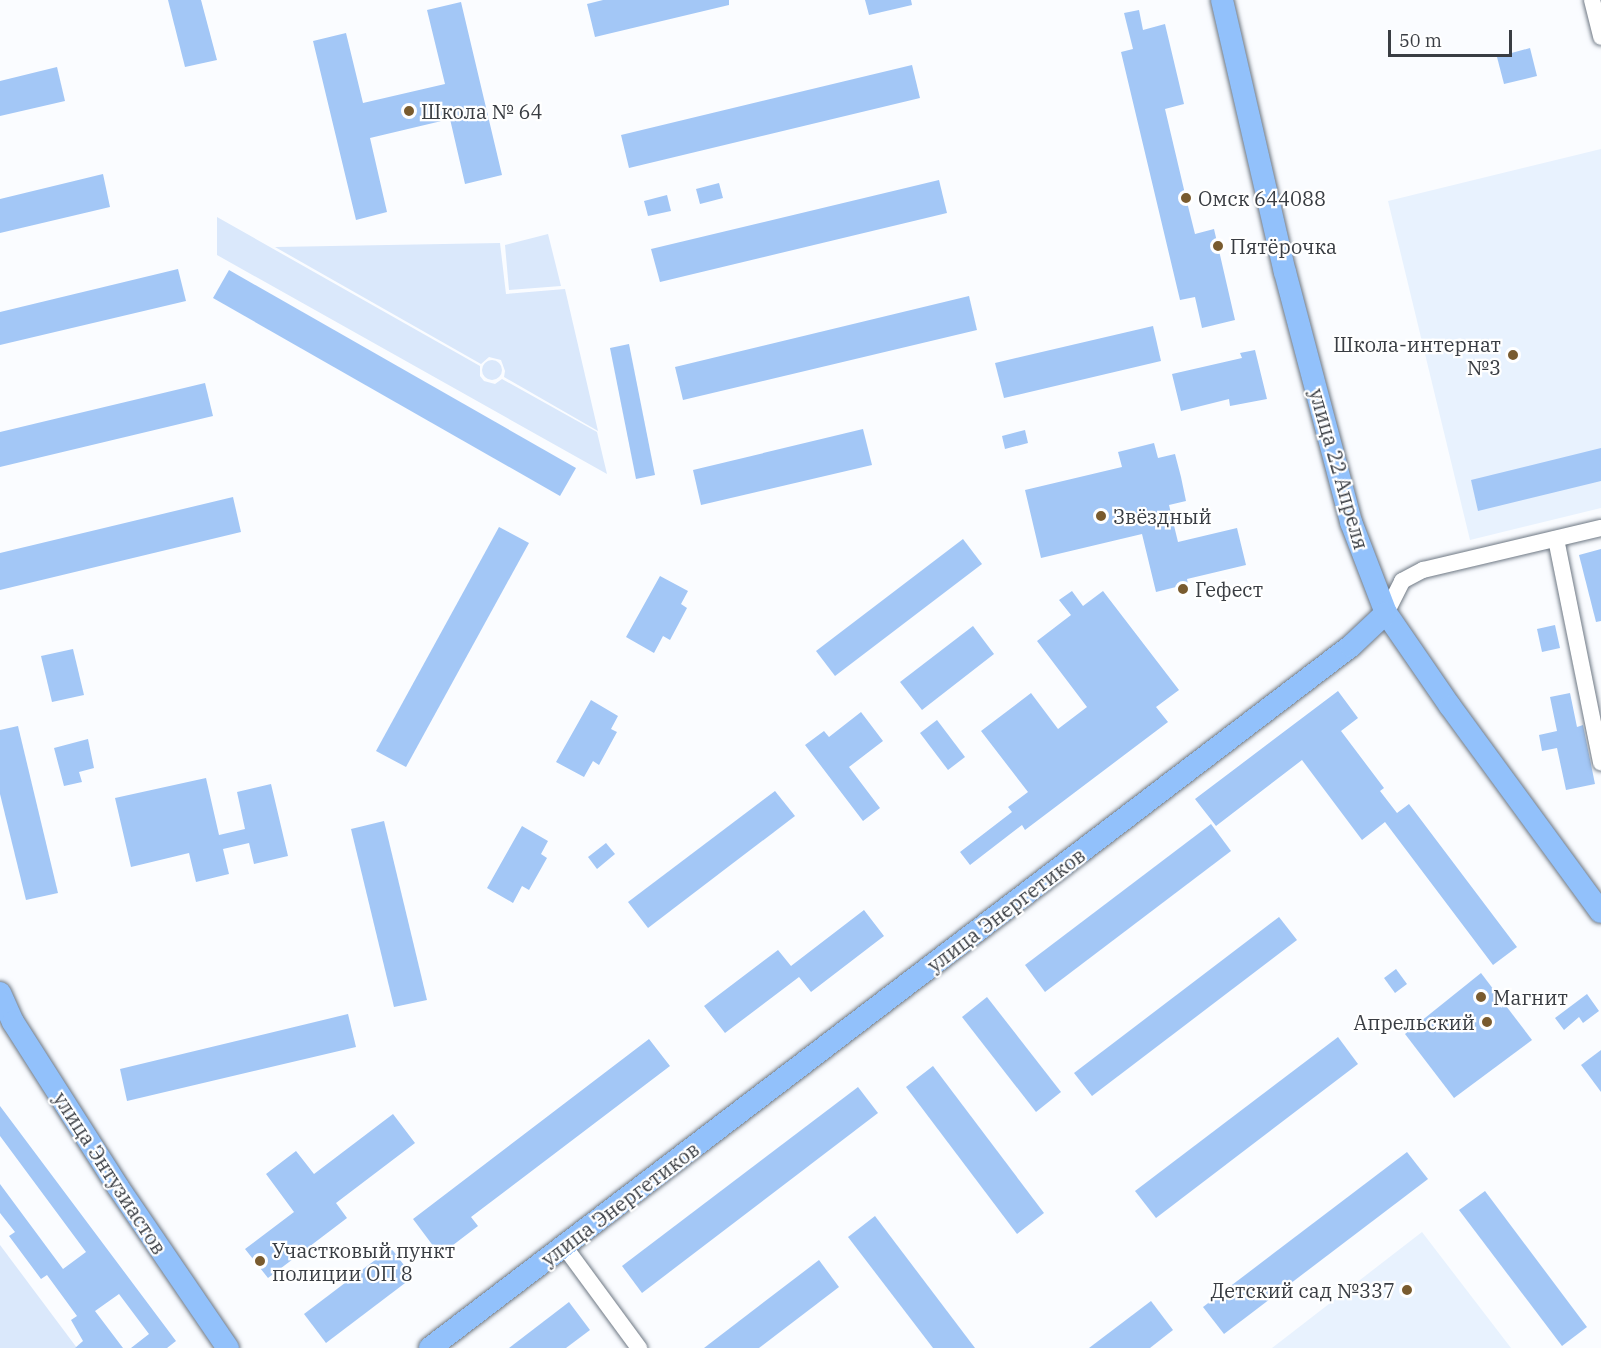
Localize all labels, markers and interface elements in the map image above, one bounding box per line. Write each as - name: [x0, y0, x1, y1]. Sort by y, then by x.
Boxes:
- scale bar: [1391, 18, 1516, 56]
- text: 50 m: [1399, 29, 1442, 52]
- place label: Школа № 64: [421, 99, 542, 123]
- marker: Школа № 64: [402, 104, 416, 118]
- place label: Омск 644088: [1198, 186, 1326, 210]
- marker: Омск 644088: [1179, 191, 1193, 205]
- place label: Пятёрочка: [1230, 234, 1337, 258]
- marker: Пятёрочка: [1211, 239, 1225, 253]
- place label: Школа-интернат №3: [1333, 332, 1501, 379]
- marker: Школа-интернат №3: [1506, 348, 1520, 362]
- street label: улица 22 Апреля: [1305, 386, 1373, 552]
- place label: Звёздный: [1113, 504, 1212, 528]
- marker: Звёздный: [1094, 509, 1108, 523]
- place label: Гефест: [1195, 577, 1263, 601]
- marker: Гефест: [1176, 582, 1190, 596]
- street label: улица Энергетиков: [922, 843, 1090, 977]
- place label: Магнит: [1493, 985, 1568, 1009]
- marker: Магнит: [1474, 990, 1488, 1004]
- place label: Апрельский: [1353, 1010, 1475, 1034]
- marker: Апрельский: [1480, 1015, 1494, 1029]
- street label: улица Энтузиастов: [49, 1087, 171, 1259]
- street label: улица Энергетиков: [536, 1137, 704, 1271]
- place label: Участковый пункт полиции ОП 8: [272, 1238, 455, 1285]
- marker: Участковый пункт полиции ОП 8: [253, 1254, 267, 1268]
- place label: Детский сад №337: [1211, 1278, 1395, 1302]
- marker: Детский сад №337: [1400, 1283, 1414, 1297]

